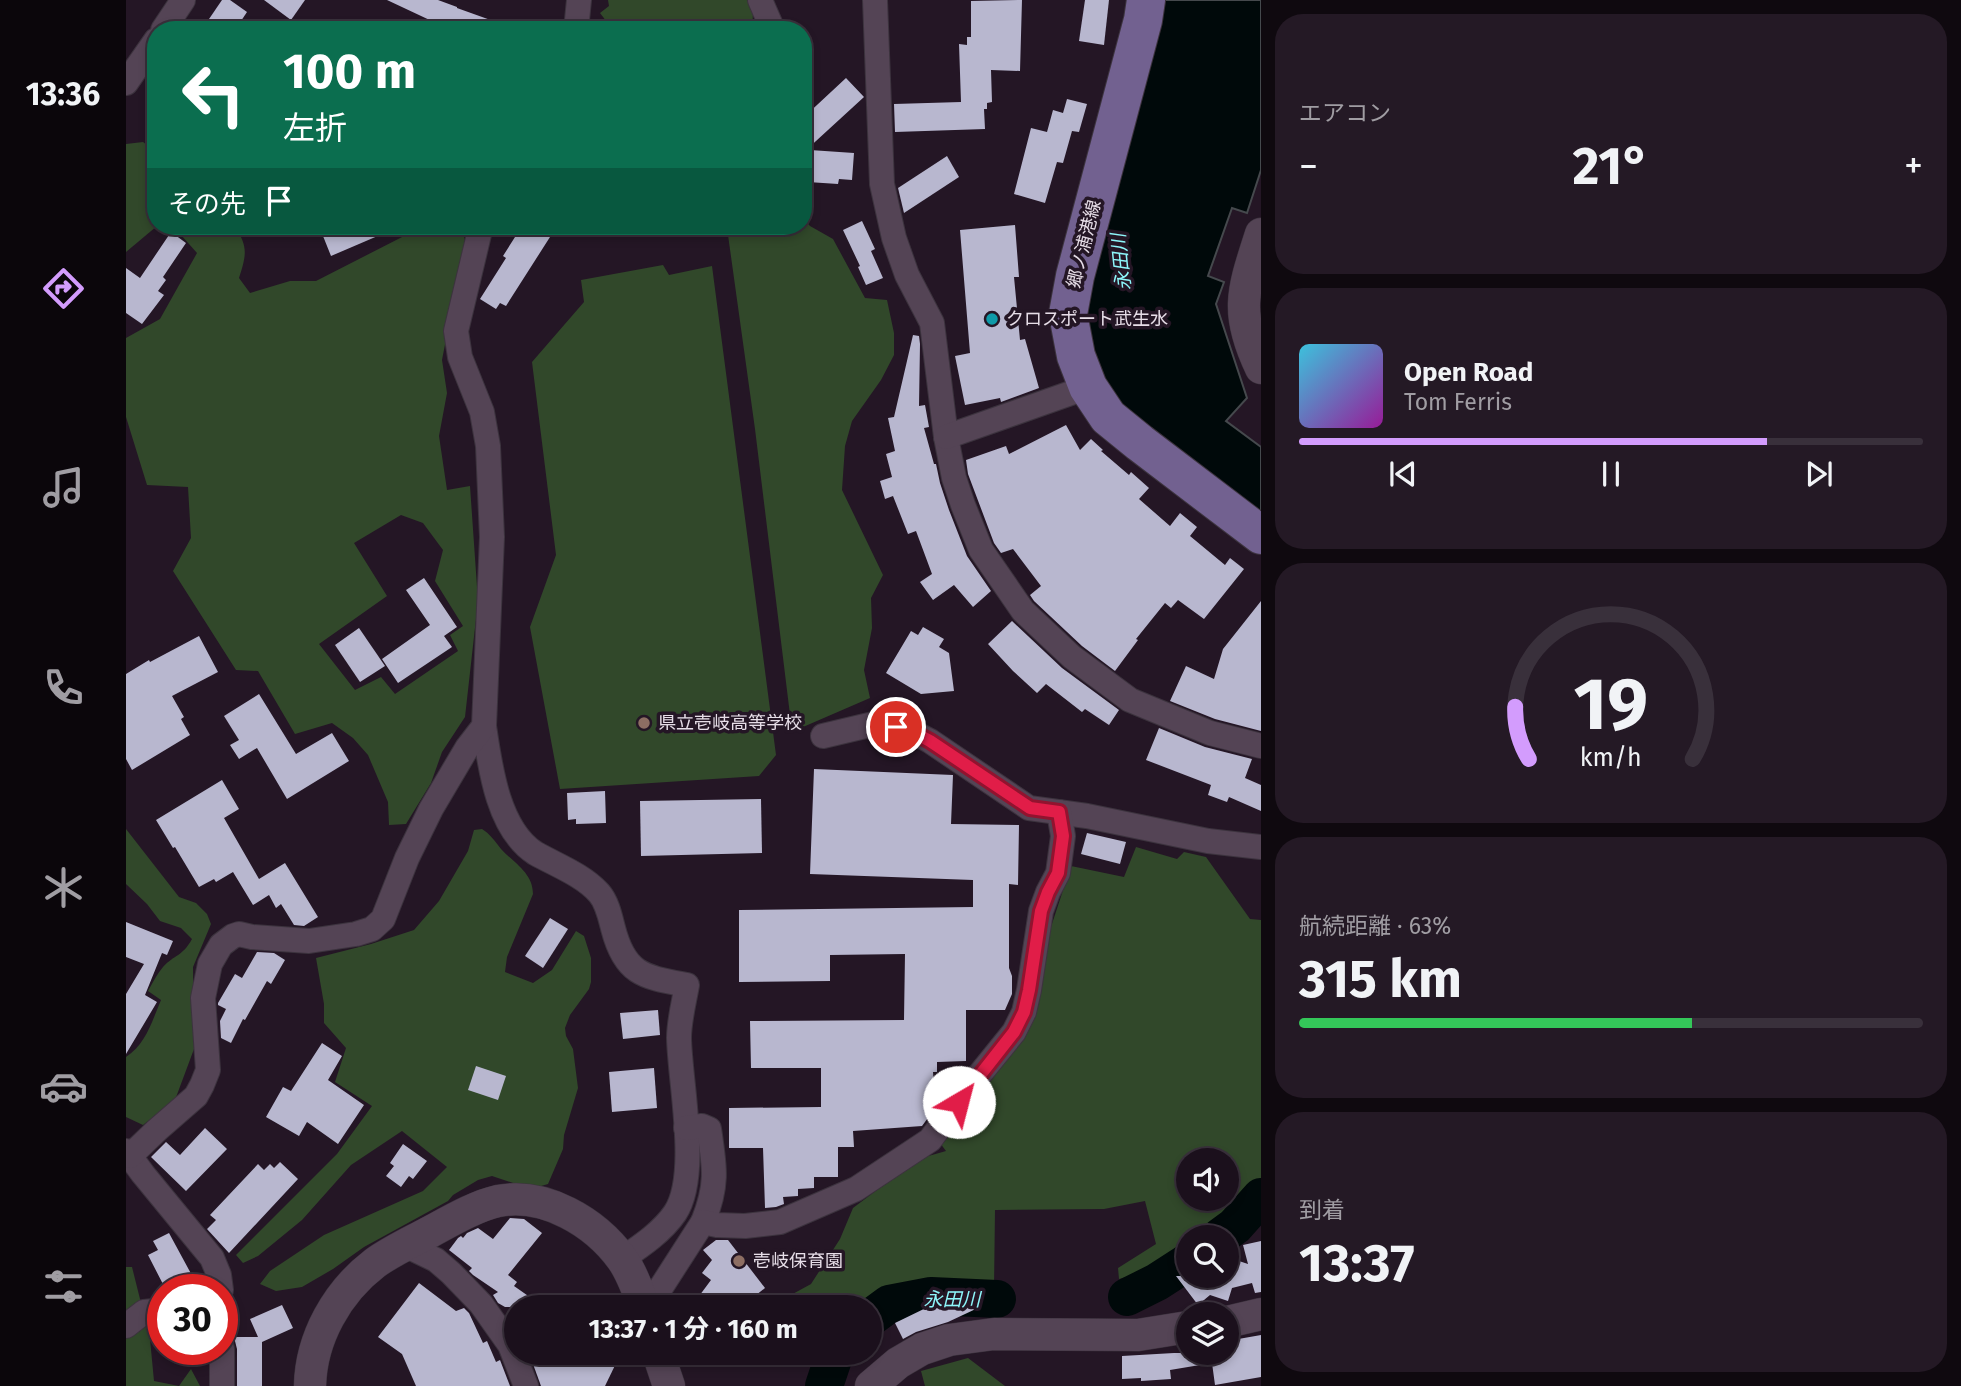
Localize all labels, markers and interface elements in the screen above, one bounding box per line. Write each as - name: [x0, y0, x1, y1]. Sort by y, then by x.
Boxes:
- text: 100 m: [283, 42, 416, 101]
- icon: left: [168, 49, 259, 140]
- text: 13:36: [26, 75, 100, 113]
- text: エアコン: [1299, 99, 1391, 127]
- text: 左折: [283, 109, 347, 147]
- text: 21°: [1573, 135, 1650, 198]
- text: −: [1299, 143, 1318, 189]
- text: +: [1904, 143, 1923, 189]
- icon: arrive: [260, 182, 298, 220]
- text: その先: [168, 189, 246, 220]
- street label: 郷ノ浦港線: [1062, 198, 1106, 290]
- water label: 永田川: [1106, 230, 1135, 292]
- icon: directions: [39, 264, 88, 313]
- place label: クロスポート武生水: [1006, 308, 1168, 330]
- marker: クロスポート武生水: [984, 311, 1000, 327]
- text: Open Road: [1404, 357, 1533, 388]
- text: Tom Ferris: [1404, 388, 1512, 416]
- icon: previous: [1384, 455, 1422, 493]
- icon: pause: [1592, 455, 1630, 493]
- icon: next: [1800, 455, 1838, 493]
- icon: music: [39, 463, 88, 512]
- text: 19: [1574, 661, 1648, 748]
- icon: phone: [39, 663, 88, 712]
- pin: [866, 697, 926, 757]
- icon: arrive: [877, 708, 915, 746]
- place label: 県立壱岐高等学校: [658, 712, 802, 734]
- marker: 県立壱岐高等学校: [636, 715, 652, 731]
- text: km/h: [1580, 743, 1642, 773]
- icon: climate: [39, 863, 88, 912]
- text: 航続距離 · 63%: [1299, 912, 1451, 940]
- text: 315 km: [1299, 948, 1462, 1011]
- icon: car: [39, 1062, 88, 1111]
- position arrow: [922, 1065, 996, 1139]
- map controls: [1176, 1148, 1239, 1365]
- button: sound: [1176, 1148, 1239, 1211]
- text: 到着: [1299, 1196, 1345, 1224]
- button: search: [1176, 1225, 1239, 1288]
- text: 13:37: [1299, 1232, 1415, 1295]
- place label: 壱岐保育園: [753, 1250, 843, 1272]
- marker: 壱岐保育園: [731, 1253, 747, 1269]
- icon: filters: [39, 1262, 88, 1311]
- speed limit sign: 30: [147, 1274, 238, 1365]
- water label: 永田川: [923, 1288, 982, 1311]
- button: layers: [1176, 1302, 1239, 1365]
- text: 13:37 · 1 分 · 160 m: [588, 1314, 798, 1345]

